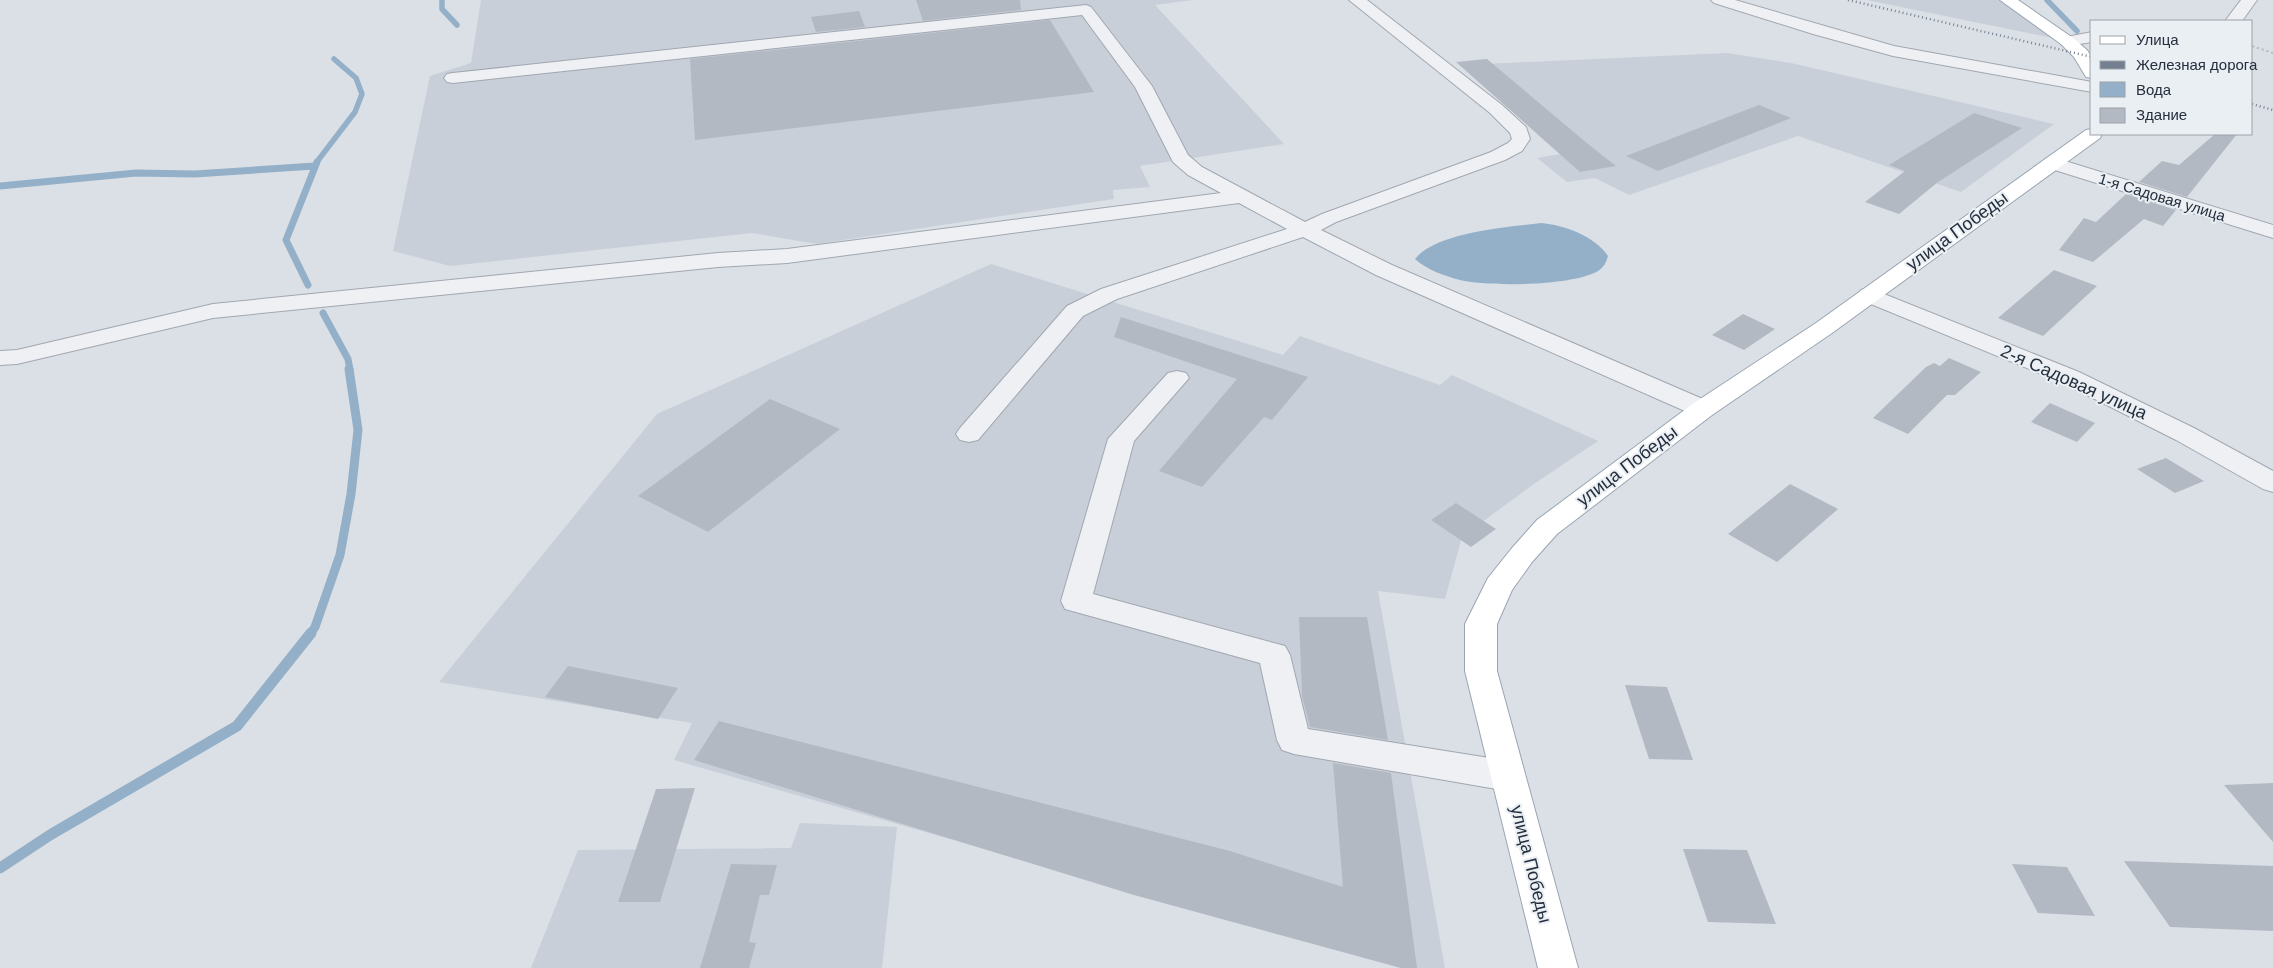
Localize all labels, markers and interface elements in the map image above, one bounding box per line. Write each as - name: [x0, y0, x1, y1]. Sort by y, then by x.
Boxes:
- legend: [2090, 20, 2253, 135]
- text: Улица: [2136, 31, 2179, 48]
- text: Железная дорога: [2136, 56, 2258, 73]
- text: Вода: [2136, 81, 2172, 98]
- text: Здание: [2136, 106, 2187, 123]
- street label: 1-я Садовая улица: [2097, 170, 2228, 225]
- street label: улица Победы: [1902, 187, 2012, 275]
- street label: 2-я Садовая улица: [1998, 341, 2151, 424]
- street label: улица Победы: [1573, 422, 1681, 510]
- street label: улица Победы: [1507, 803, 1555, 925]

